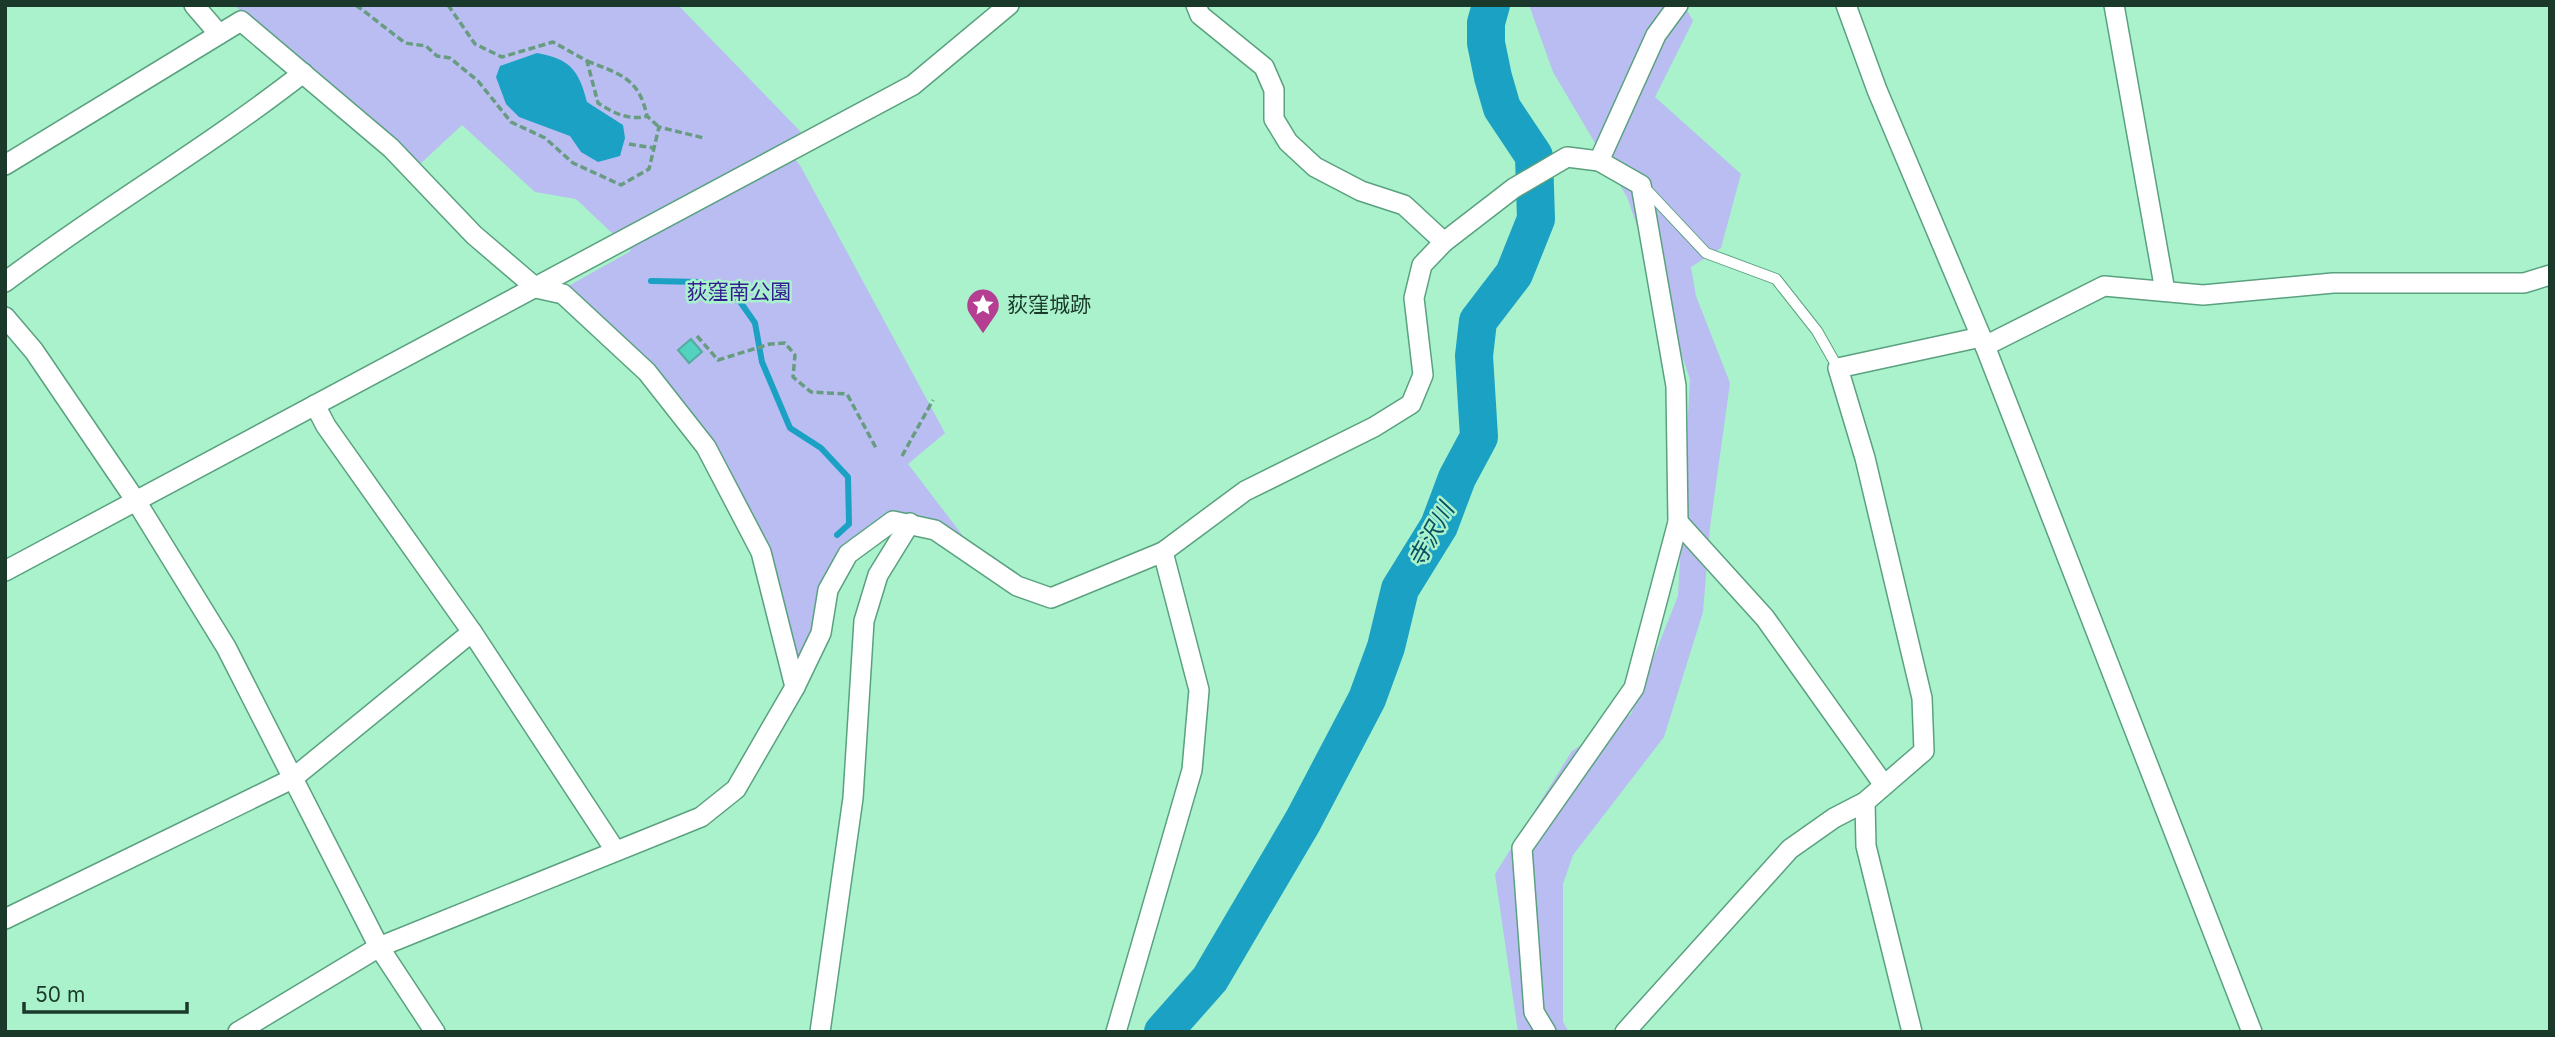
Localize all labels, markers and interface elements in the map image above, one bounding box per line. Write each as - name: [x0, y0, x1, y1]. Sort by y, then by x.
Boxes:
- park label: 荻窪南公園: [687, 279, 792, 304]
- place icon: 荻窪城跡: [964, 286, 1002, 335]
- place label: 荻窪城跡: [1007, 292, 1091, 317]
- water label: 寺沢川: [1402, 495, 1461, 572]
- scale bar: [24, 970, 187, 1014]
- text: 50 m: [35, 982, 85, 1007]

